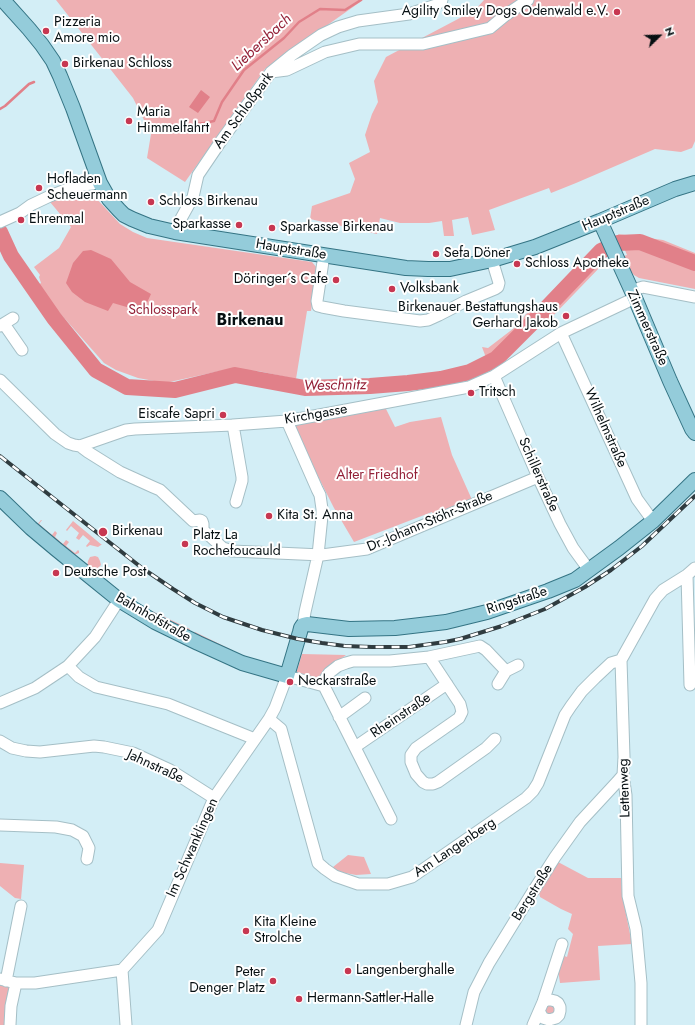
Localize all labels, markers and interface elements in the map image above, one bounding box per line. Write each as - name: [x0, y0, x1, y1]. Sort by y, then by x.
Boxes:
- place label: Agility Smiley Dogs Odenwald e.V.: [402, 4, 609, 20]
- marker: Agility Smiley Dogs Odenwald e.V.: [612, 7, 622, 17]
- water label: Liebersbach: [228, 11, 296, 75]
- place label: Pizzeria Amore mio: [54, 15, 120, 48]
- north arrow: [639, 16, 679, 56]
- text: N: [661, 24, 679, 38]
- marker: Pizzeria Amore mio: [41, 26, 51, 36]
- place label: Birkenau Schloss: [73, 56, 172, 72]
- marker: Birkenau Schloss: [60, 59, 70, 69]
- street label: Am Schloßpark: [211, 69, 277, 153]
- place label: Maria Himmelfahrt: [137, 105, 209, 138]
- marker: Maria Himmelfahrt: [124, 116, 134, 126]
- place label: Hofladen Scheuermann: [47, 172, 128, 204]
- marker: Hofladen Scheuermann: [34, 183, 44, 193]
- street label: Hauptstraße: [580, 192, 652, 236]
- place label: Schloss Birkenau: [159, 194, 258, 210]
- marker: Schloss Birkenau: [146, 197, 156, 207]
- place label: Ehrenmal: [29, 212, 84, 228]
- marker: Ehrenmal: [16, 215, 26, 225]
- place label: Sparkasse: [172, 217, 231, 233]
- marker: Sparkasse: [234, 220, 244, 230]
- place label: Sparkasse Birkenau: [280, 220, 394, 236]
- marker: Sparkasse Birkenau: [267, 223, 277, 233]
- street label: Hauptstraße: [255, 236, 327, 264]
- place label: Sefa Döner: [444, 246, 510, 262]
- marker: Sefa Döner: [431, 249, 441, 259]
- place label: Schloss Apotheke: [525, 256, 629, 272]
- marker: Schloss Apotheke: [512, 259, 522, 269]
- place label: Döringer´s Cafe: [234, 272, 328, 288]
- marker: Döringer´s Cafe: [331, 275, 341, 285]
- place label: Volksbank: [400, 281, 459, 297]
- marker: Volksbank: [387, 284, 397, 294]
- street label: Zimmerstraße: [623, 288, 671, 368]
- place label: Birkenauer Bestattungshaus Gerhard Jakob: [398, 300, 558, 332]
- park label: Schlosspark: [128, 303, 198, 319]
- district label: Birkenau: [217, 311, 283, 331]
- marker: Birkenauer Bestattungshaus Gerhard Jakob: [561, 311, 571, 321]
- water label: Weschnitz: [303, 376, 367, 396]
- place label: Tritsch: [479, 385, 516, 401]
- street label: Wilhelmstraße: [580, 386, 630, 470]
- marker: Tritsch: [466, 388, 476, 398]
- street label: Kirchgasse: [283, 401, 349, 429]
- place label: Eiscafe Sapri: [138, 407, 215, 423]
- marker: Eiscafe Sapri: [218, 410, 228, 420]
- street label: Schillerstraße: [514, 435, 562, 515]
- park label: Alter Friedhof: [336, 468, 418, 484]
- street label: Dr.-Johann-Stöhr-Straße: [365, 488, 495, 556]
- place label: Kita St. Anna: [277, 508, 353, 524]
- marker: Kita St. Anna: [264, 511, 274, 521]
- place label: Birkenau: [112, 524, 163, 540]
- marker: Birkenau: [97, 526, 109, 538]
- place label: Platz La Rochefoucauld: [193, 528, 281, 560]
- marker: Platz La Rochefoucauld: [180, 539, 190, 549]
- place label: Deutsche Post: [64, 565, 146, 581]
- marker: Deutsche Post: [51, 568, 61, 578]
- street label: Ringstraße: [485, 583, 549, 619]
- street label: Bahnhofstraße: [112, 590, 194, 646]
- place label: Neckarstraße: [298, 674, 376, 690]
- marker: Neckarstraße: [285, 677, 295, 687]
- street label: Rheinstraße: [368, 690, 434, 742]
- street label: Jahnstraße: [124, 747, 186, 787]
- street label: Lettenweg: [616, 758, 634, 818]
- street label: Im Schwanklingen: [164, 796, 222, 900]
- street label: Am Langenberg: [411, 814, 499, 882]
- street label: Bergstraße: [509, 862, 557, 924]
- place label: Kita Kleine Strolche: [254, 915, 316, 948]
- marker: Kita Kleine Strolche: [241, 926, 251, 936]
- place label: Langenberghalle: [356, 963, 454, 979]
- place label: Peter Denger Platz: [189, 965, 265, 998]
- marker: Langenberghalle: [343, 966, 353, 976]
- marker: Peter Denger Platz: [268, 976, 278, 986]
- place label: Hermann-Sattler-Halle: [307, 991, 434, 1007]
- marker: Hermann-Sattler-Halle: [294, 994, 304, 1004]

